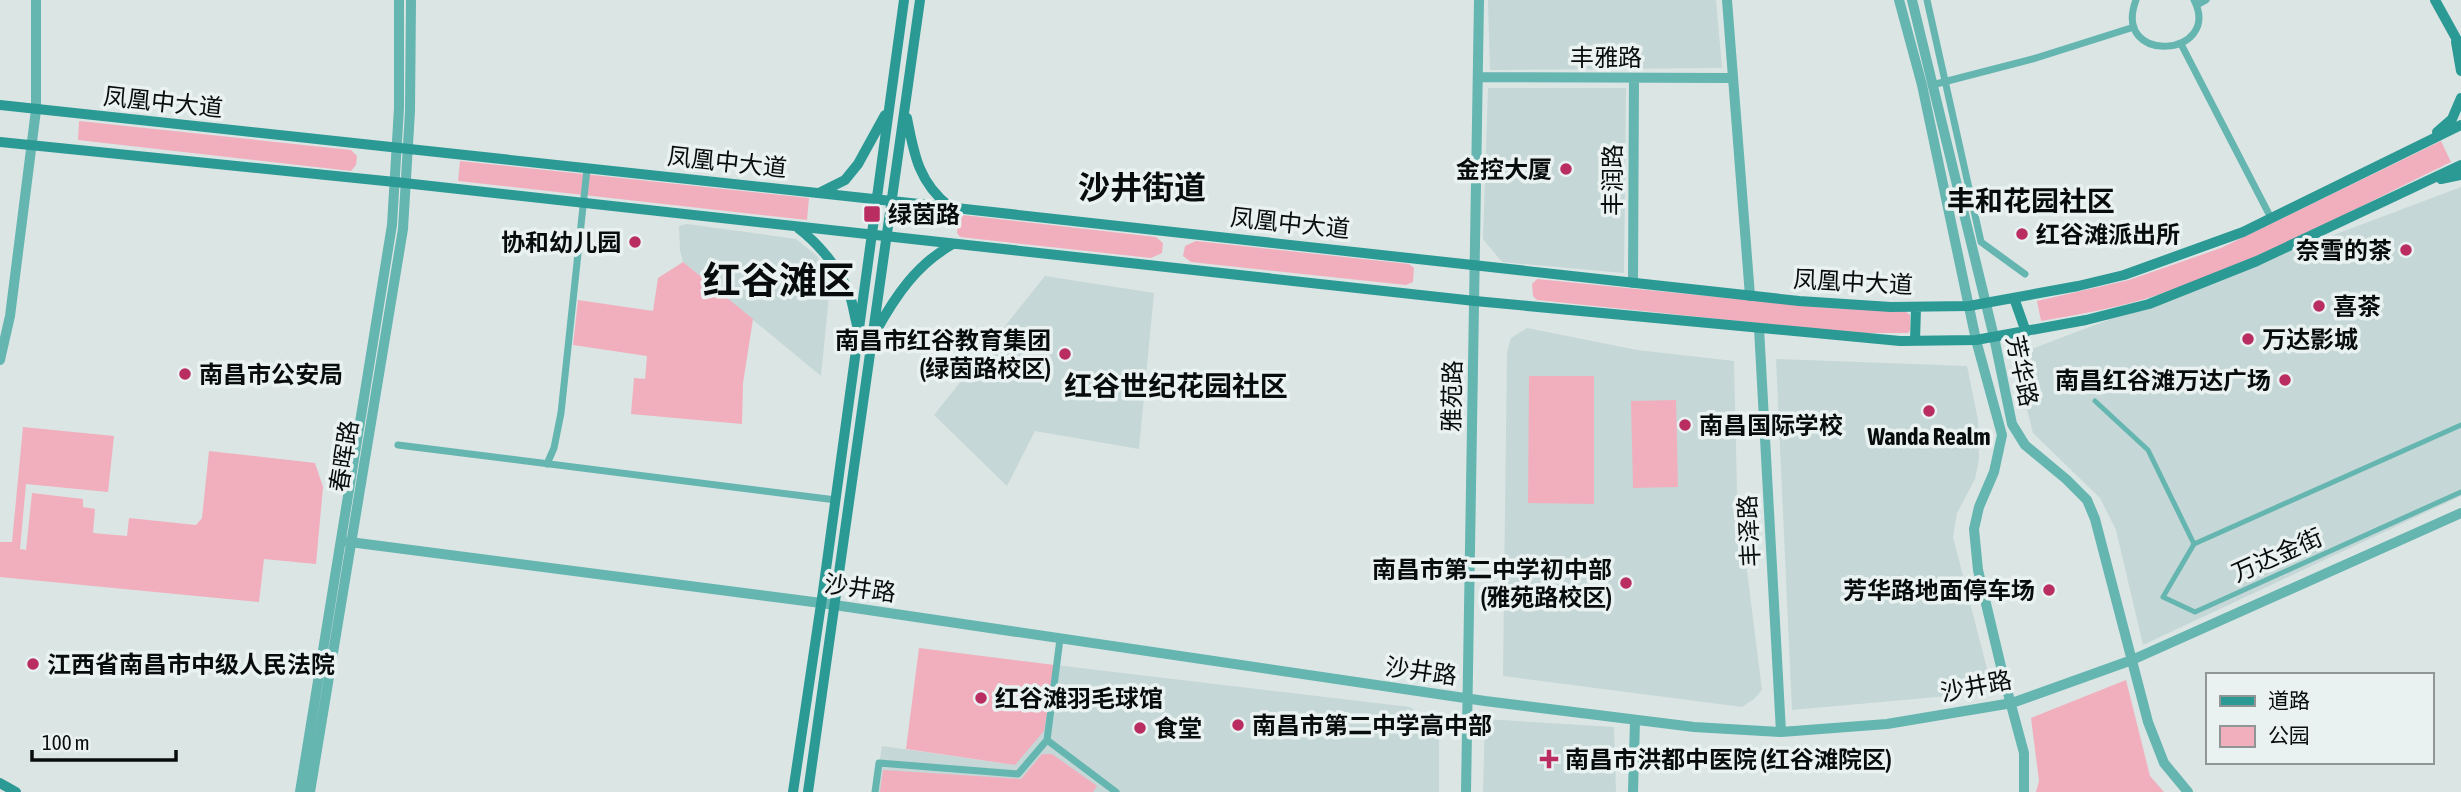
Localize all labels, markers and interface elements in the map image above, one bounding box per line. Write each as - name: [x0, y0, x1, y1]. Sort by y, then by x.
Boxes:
- street label: 丰雅路: [1570, 44, 1642, 71]
- street label: 凤凰中大道: [102, 82, 224, 122]
- street label: 凤凰中大道: [666, 142, 788, 182]
- street label: 丰润路: [1599, 144, 1626, 216]
- place label: 金控大厦: [1456, 156, 1552, 183]
- marker: 金控大厦: [1558, 161, 1574, 177]
- district label: 沙井街道: [1078, 169, 1206, 206]
- district label: 丰和花园社区: [1947, 185, 2115, 217]
- place label: 绿茵路: [888, 201, 960, 228]
- street label: 凤凰中大道: [1229, 203, 1351, 243]
- marker: 绿茵路: [862, 204, 882, 224]
- place label: 红谷滩派出所: [2036, 221, 2180, 248]
- marker: 红谷滩派出所: [2014, 226, 2030, 242]
- place label: 协和幼儿园: [501, 229, 621, 256]
- marker: 协和幼儿园: [627, 234, 643, 250]
- place label: 奈雪的茶: [2296, 237, 2392, 264]
- marker: 奈雪的茶: [2398, 242, 2414, 258]
- district label: 红谷滩区: [703, 259, 855, 302]
- street label: 凤凰中大道: [1792, 265, 1914, 299]
- place label: 喜茶: [2333, 293, 2381, 320]
- marker: 喜茶: [2311, 298, 2327, 314]
- place label: 万达影城: [2262, 326, 2358, 353]
- place label: 南昌市红谷教育集团 (绿茵路校区): [835, 327, 1051, 382]
- marker: 万达影城: [2240, 331, 2256, 347]
- street label: 芳华路: [2001, 333, 2043, 409]
- marker: 南昌市红谷教育集团 (绿茵路校区): [1057, 346, 1073, 362]
- street label: 雅苑路: [1438, 360, 1466, 432]
- place label: 南昌市公安局: [199, 361, 343, 388]
- marker: 南昌市公安局: [177, 366, 193, 382]
- place label: 南昌红谷滩万达广场: [2055, 367, 2271, 394]
- district label: 红谷世纪花园社区: [1064, 370, 1288, 402]
- marker: 南昌红谷滩万达广场: [2277, 372, 2293, 388]
- marker: Wanda Realm: [1921, 403, 1937, 419]
- place label: 南昌国际学校: [1699, 412, 1843, 439]
- marker: 南昌国际学校: [1677, 417, 1693, 433]
- street label: 春晖路: [325, 418, 363, 494]
- place label: Wanda Realm: [1867, 423, 1991, 450]
- street label: 丰泽路: [1734, 494, 1764, 568]
- street label: 万达金街: [2228, 523, 2326, 587]
- place label: 南昌市第二中学初中部 (雅苑路校区): [1372, 556, 1612, 611]
- street label: 沙井路: [822, 570, 898, 606]
- marker: 南昌市第二中学初中部 (雅苑路校区): [1618, 575, 1634, 591]
- place label: 芳华路地面停车场: [1843, 577, 2035, 604]
- marker: 芳华路地面停车场: [2041, 582, 2057, 598]
- place label: 江西省南昌市中级人民法院: [47, 651, 335, 678]
- street label: 沙井路: [1383, 653, 1459, 689]
- marker: 江西省南昌市中级人民法院: [25, 656, 41, 672]
- street label: 沙井路: [1938, 666, 2014, 706]
- legend: [2206, 673, 2433, 764]
- place label: 红谷滩羽毛球馆: [995, 685, 1163, 712]
- text: 道路: [2268, 688, 2310, 712]
- marker: 红谷滩羽毛球馆: [973, 690, 989, 706]
- place label: 南昌市第二中学高中部: [1252, 712, 1492, 739]
- place label: 食堂: [1154, 715, 1202, 742]
- marker: 南昌市第二中学高中部: [1230, 717, 1246, 733]
- scale bar: [32, 718, 175, 762]
- marker: 食堂: [1132, 720, 1148, 736]
- text: 公园: [2268, 723, 2310, 747]
- text: 100 m: [42, 730, 90, 754]
- place label: 南昌市洪都中医院 (红谷滩院区): [1565, 746, 1892, 773]
- marker: 南昌市洪都中医院 (红谷滩院区): [1539, 749, 1559, 769]

